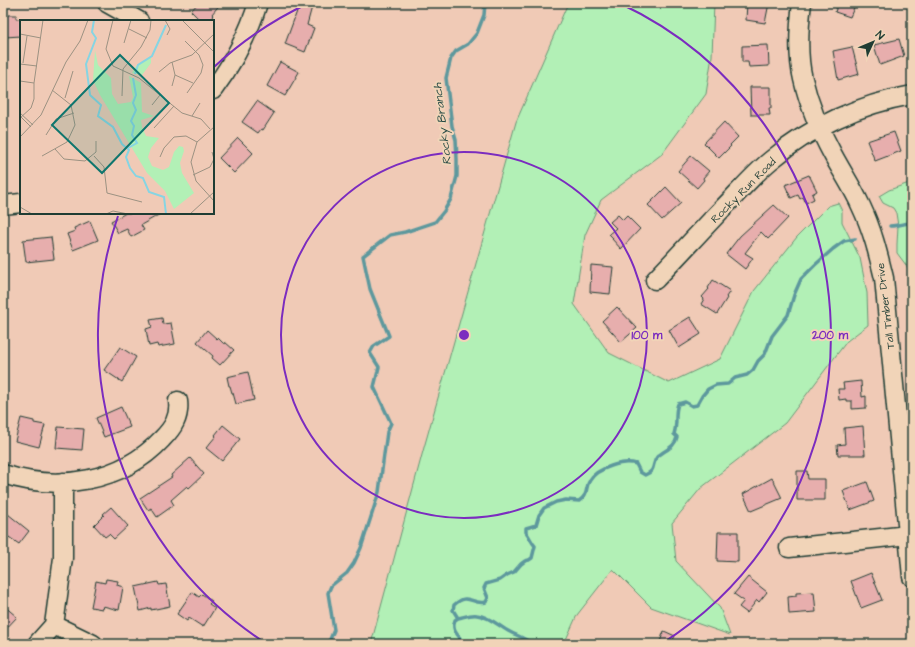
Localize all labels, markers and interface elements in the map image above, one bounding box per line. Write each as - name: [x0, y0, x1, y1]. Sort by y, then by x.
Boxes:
- inset map: [20, 20, 214, 214]
- north arrow: [853, 22, 893, 62]
- text: N: [872, 28, 888, 43]
- water label: Rocky Branch: [429, 81, 456, 166]
- street label: Rocky Run Road: [707, 154, 780, 227]
- street label: Tall Timber Drive: [873, 262, 898, 350]
- text: 100 m: [632, 327, 663, 344]
- text: 200 m: [811, 327, 849, 344]
- centre of rings: [457, 328, 471, 342]

